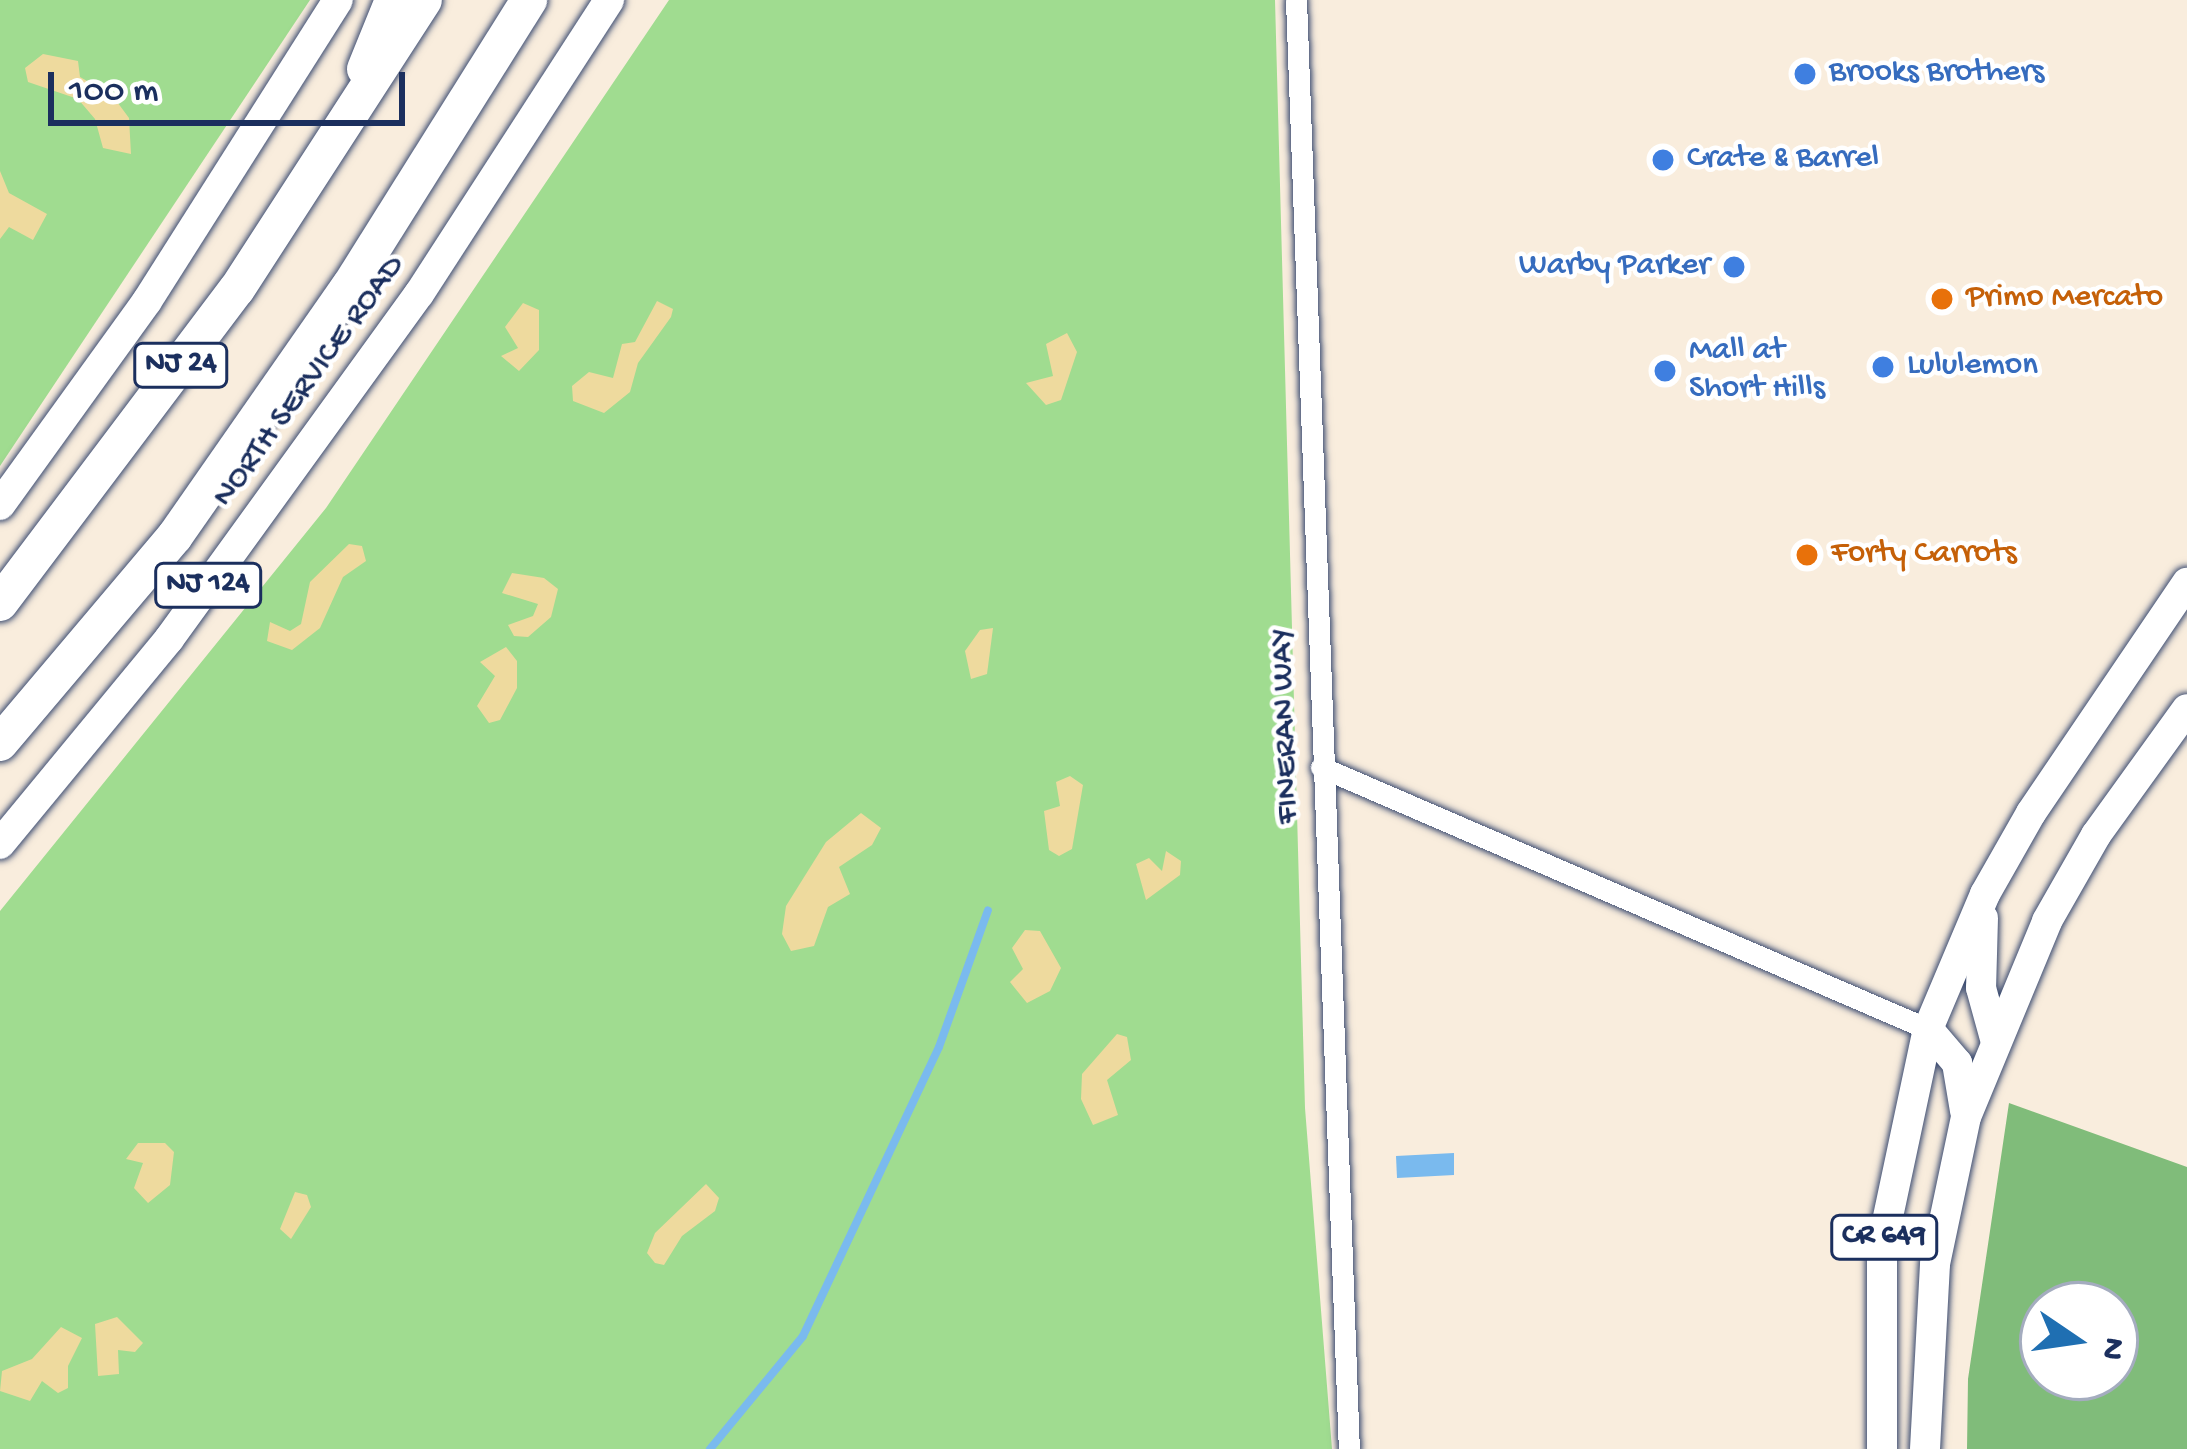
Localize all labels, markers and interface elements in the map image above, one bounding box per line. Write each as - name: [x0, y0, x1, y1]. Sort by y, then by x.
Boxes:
- scale bar: [54, 48, 411, 122]
- place label: Brooks Brothers: [1829, 54, 2044, 94]
- marker: Brooks Brothers: [1792, 61, 1818, 87]
- text: 100 m: [69, 71, 159, 114]
- place label: Crate & Barrel: [1687, 140, 1879, 180]
- marker: Crate & Barrel: [1650, 147, 1676, 173]
- place label: Warby Parker: [1519, 247, 1710, 287]
- street label: NORTH SERVICE ROAD: [205, 248, 415, 516]
- marker: Warby Parker: [1721, 254, 1747, 280]
- place label: Primo Mercato: [1966, 279, 2163, 319]
- marker: Primo Mercato: [1929, 286, 1955, 312]
- place label: Mall at Short Hills: [1689, 332, 1825, 410]
- road number: NJ 24: [133, 341, 229, 389]
- place label: Lululemon: [1907, 347, 2038, 387]
- marker: Lululemon: [1870, 354, 1896, 380]
- marker: Mall at Short Hills: [1652, 358, 1678, 384]
- place label: Forty Carrots: [1831, 535, 2017, 575]
- marker: Forty Carrots: [1794, 542, 1820, 568]
- road number: NJ 124: [154, 561, 262, 609]
- street label: FINERAN WAY: [1264, 627, 1310, 825]
- road number: CR 649: [1830, 1213, 1938, 1261]
- north arrow: [2019, 1281, 2139, 1401]
- text: N: [2090, 1334, 2132, 1363]

